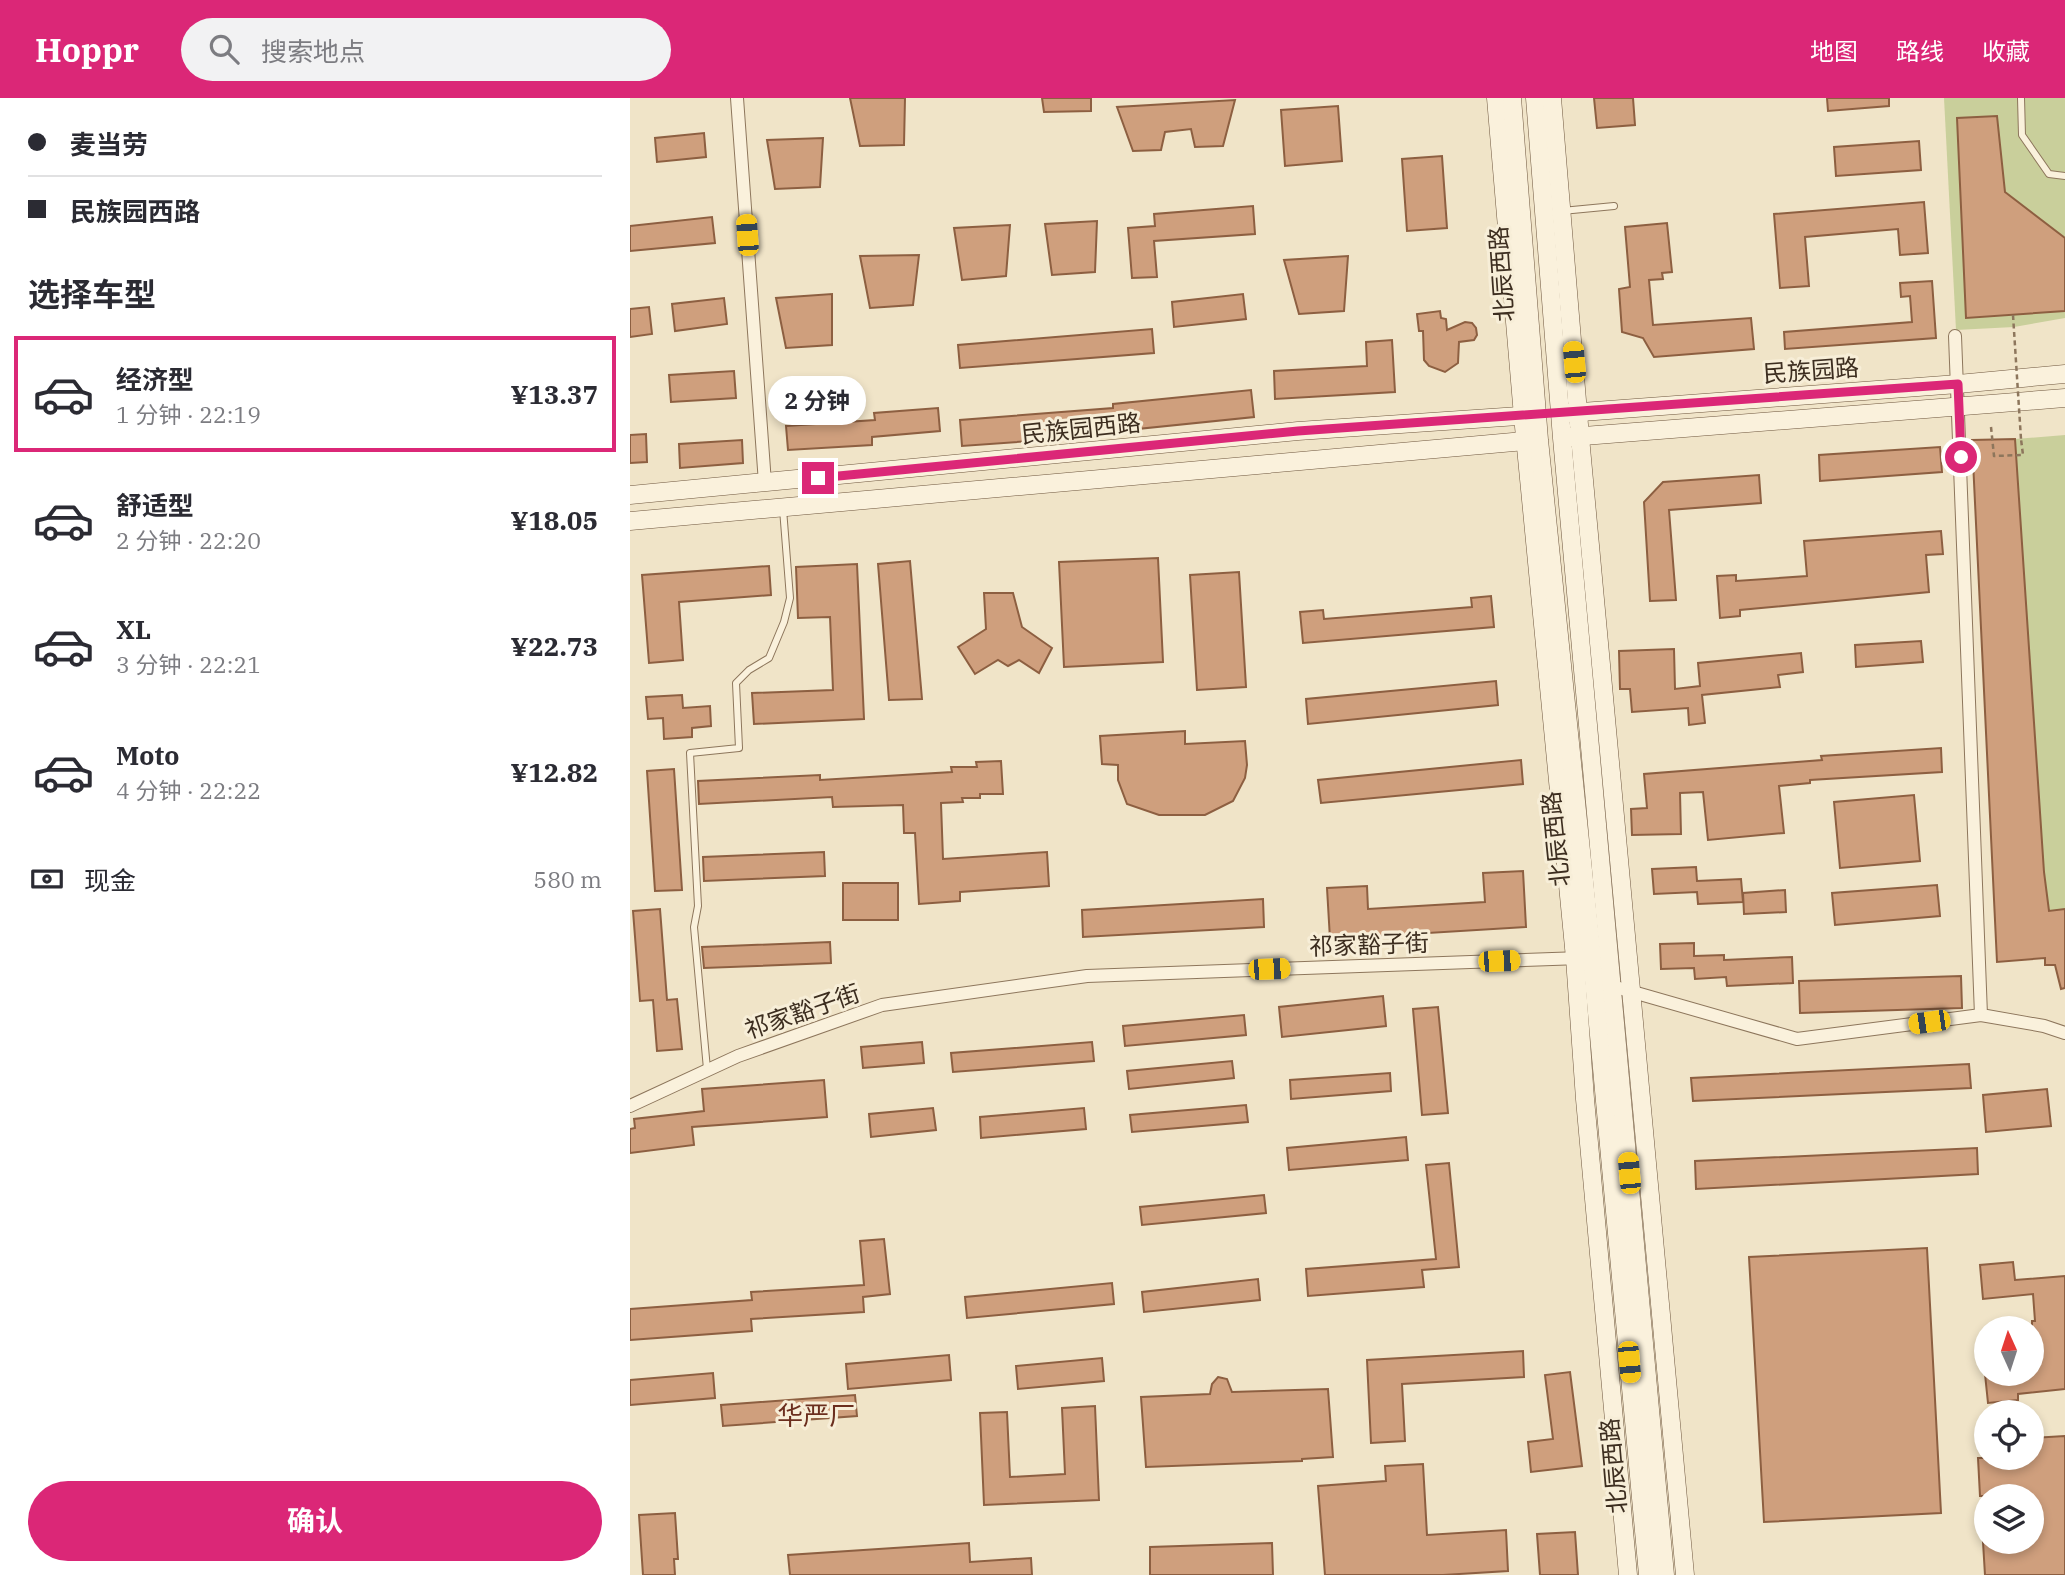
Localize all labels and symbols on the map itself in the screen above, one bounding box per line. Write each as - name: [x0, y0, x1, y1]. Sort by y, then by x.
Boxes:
- car: [736, 213, 759, 257]
- street label: 北辰西路: [1482, 225, 1520, 323]
- car: [1562, 340, 1587, 384]
- street label: 民族园路: [1762, 351, 1860, 389]
- callout: 2 分钟: [769, 376, 867, 426]
- street label: 民族园西路: [1020, 406, 1142, 450]
- route start: [1945, 441, 1977, 473]
- route end: [802, 462, 834, 494]
- street label: 北辰西路: [1534, 790, 1576, 888]
- street label: 祁家豁子街: [1308, 926, 1430, 962]
- car: [1478, 950, 1521, 972]
- car: [1248, 958, 1291, 980]
- street label: 祁家豁子街: [740, 976, 864, 1046]
- car: [1907, 1009, 1952, 1035]
- car: [1617, 1151, 1642, 1195]
- north arrow: [1974, 1316, 2044, 1386]
- car: [1617, 1340, 1642, 1384]
- district label: 华严厂: [777, 1398, 855, 1432]
- street label: 北辰西路: [1593, 1417, 1633, 1515]

